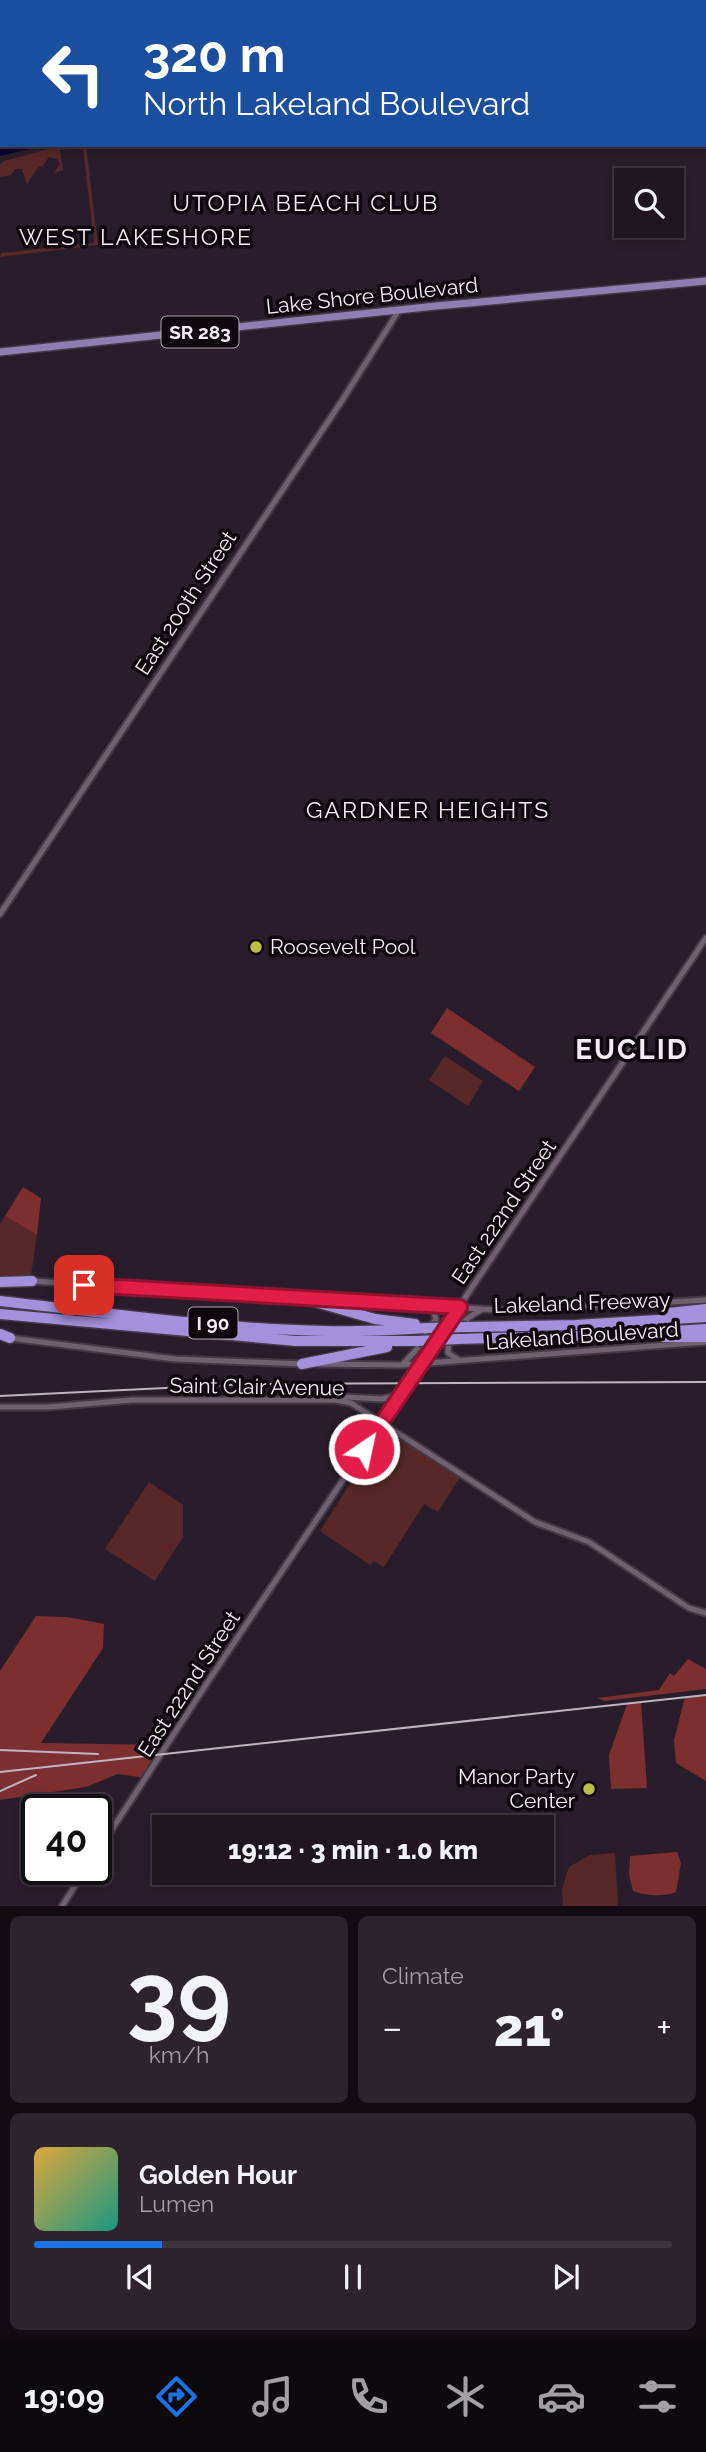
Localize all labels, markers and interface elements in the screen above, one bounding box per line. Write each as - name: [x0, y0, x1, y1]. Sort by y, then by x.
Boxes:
- text: 320 m: [143, 26, 285, 83]
- icon: left: [28, 28, 119, 119]
- text: North Lakeland Boulevard: [143, 85, 530, 122]
- map controls: [614, 168, 684, 238]
- button: search: [614, 168, 684, 238]
- district label: UTOPIA BEACH CLUB: [173, 189, 439, 216]
- district label: WEST LAKESHORE: [19, 223, 253, 250]
- street label: Lake Shore Boulevard: [265, 272, 479, 319]
- road number: SR 283: [162, 316, 238, 348]
- street label: East 200th Street: [130, 526, 241, 679]
- district label: GARDNER HEIGHTS: [306, 796, 550, 823]
- place label: Roosevelt Pool: [270, 934, 416, 959]
- marker: Roosevelt Pool: [248, 939, 264, 955]
- district label: EUCLID: [575, 1033, 689, 1066]
- street label: East 222nd Street: [446, 1135, 561, 1289]
- pin: [54, 1255, 114, 1315]
- icon: arrive: [65, 1266, 103, 1304]
- street label: Lakeland Freeway: [493, 1287, 671, 1318]
- road number: I 90: [188, 1308, 238, 1338]
- street label: Lakeland Boulevard: [485, 1316, 679, 1355]
- street label: Saint Clair Avenue: [169, 1372, 345, 1401]
- position arrow: [327, 1412, 401, 1486]
- street label: East 222nd Street: [132, 1606, 245, 1761]
- place label: Manor Party Center: [458, 1764, 576, 1813]
- marker: Manor Party Center: [581, 1781, 597, 1797]
- speed limit sign: 40: [21, 1794, 112, 1885]
- text: 19:12 · 3 min · 1.0 km: [228, 1835, 478, 1865]
- text: 39: [127, 1942, 231, 2049]
- text: Climate: [382, 1962, 464, 1989]
- text: 21°: [494, 1997, 565, 2058]
- text: −: [382, 2005, 402, 2050]
- text: +: [656, 2005, 672, 2050]
- text: km/h: [149, 2041, 209, 2068]
- text: Golden Hour: [139, 2160, 297, 2190]
- text: Lumen: [139, 2190, 214, 2217]
- icon: previous: [121, 2258, 159, 2296]
- icon: pause: [334, 2258, 372, 2296]
- icon: next: [547, 2258, 585, 2296]
- icon: directions: [152, 2372, 201, 2421]
- icon: music: [248, 2372, 297, 2421]
- icon: phone: [344, 2372, 393, 2421]
- icon: climate: [441, 2372, 490, 2421]
- icon: car: [537, 2372, 586, 2421]
- icon: filters: [633, 2372, 682, 2421]
- text: 19:09: [24, 2378, 105, 2415]

